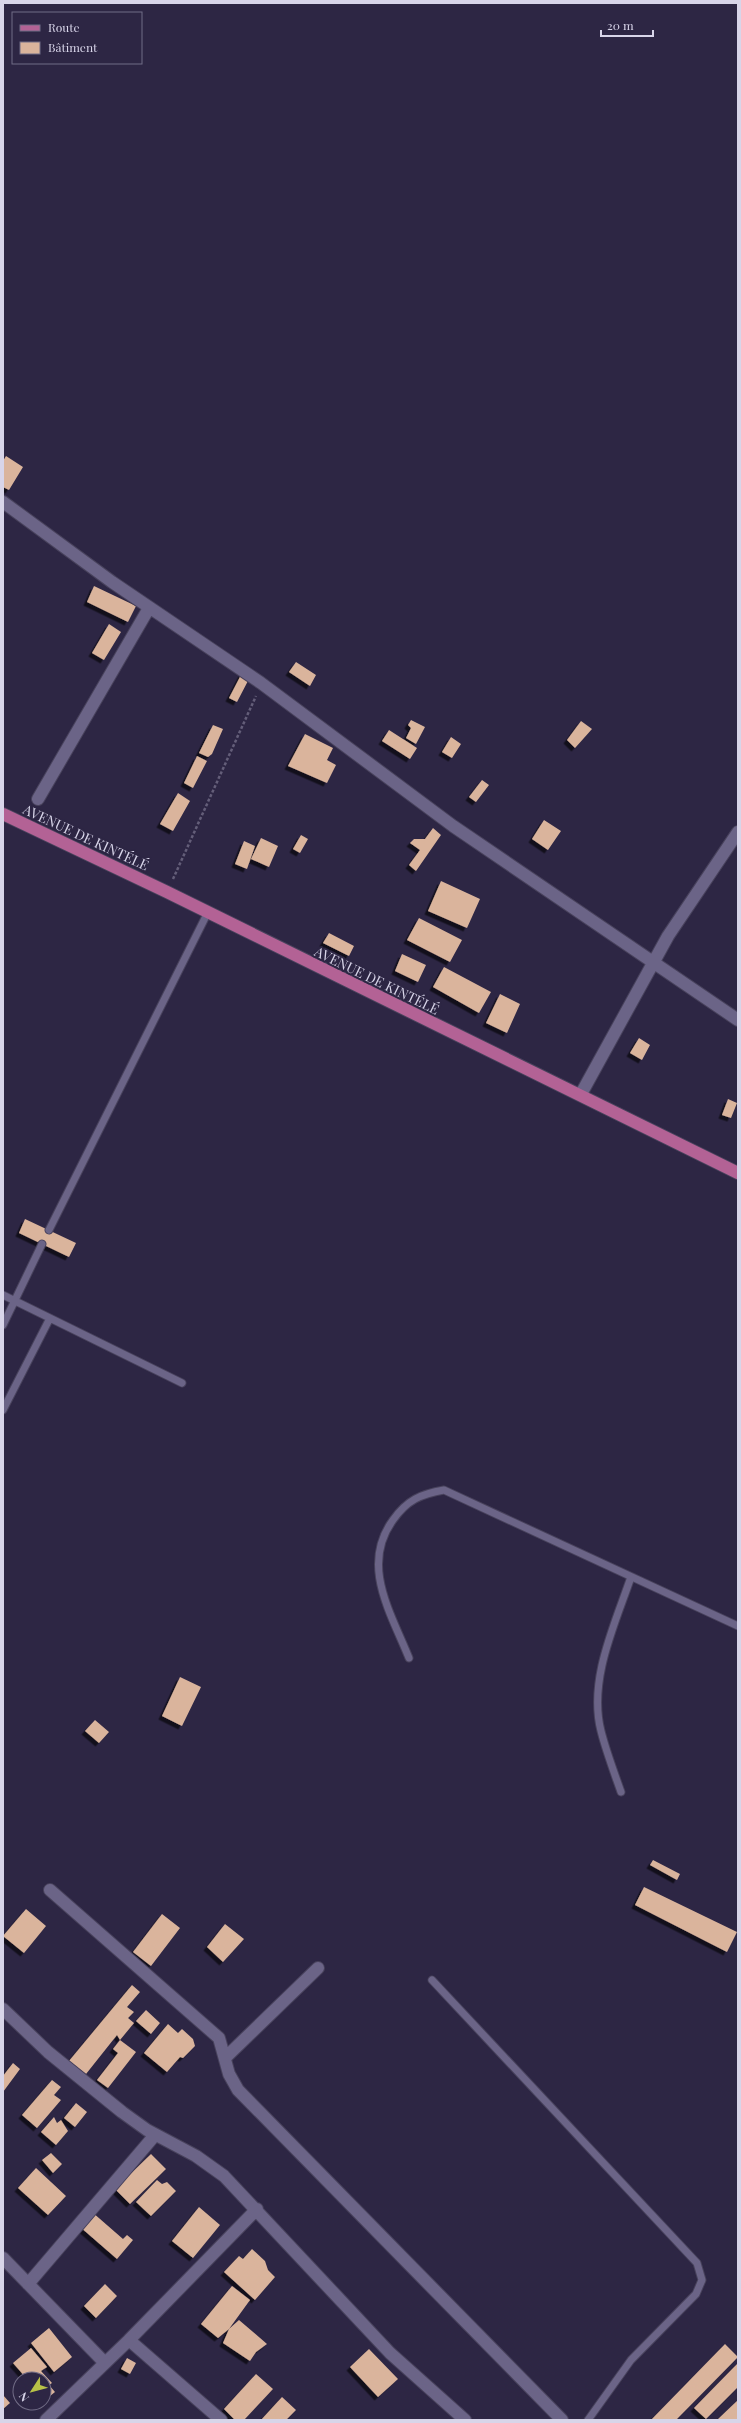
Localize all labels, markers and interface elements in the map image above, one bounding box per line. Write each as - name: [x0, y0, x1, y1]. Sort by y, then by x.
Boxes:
- legend: [12, 12, 142, 64]
- scale bar: [601, 12, 653, 38]
- text: 20 m: [607, 17, 634, 33]
- text: Route: [48, 19, 80, 35]
- text: Bâtiment: [48, 39, 98, 55]
- street label: AVENUE DE KINTÉLÉ: [19, 799, 152, 874]
- street label: AVENUE DE KINTÉLÉ: [311, 941, 443, 1019]
- north arrow: [12, 2371, 52, 2411]
- text: N: [15, 2390, 32, 2405]

